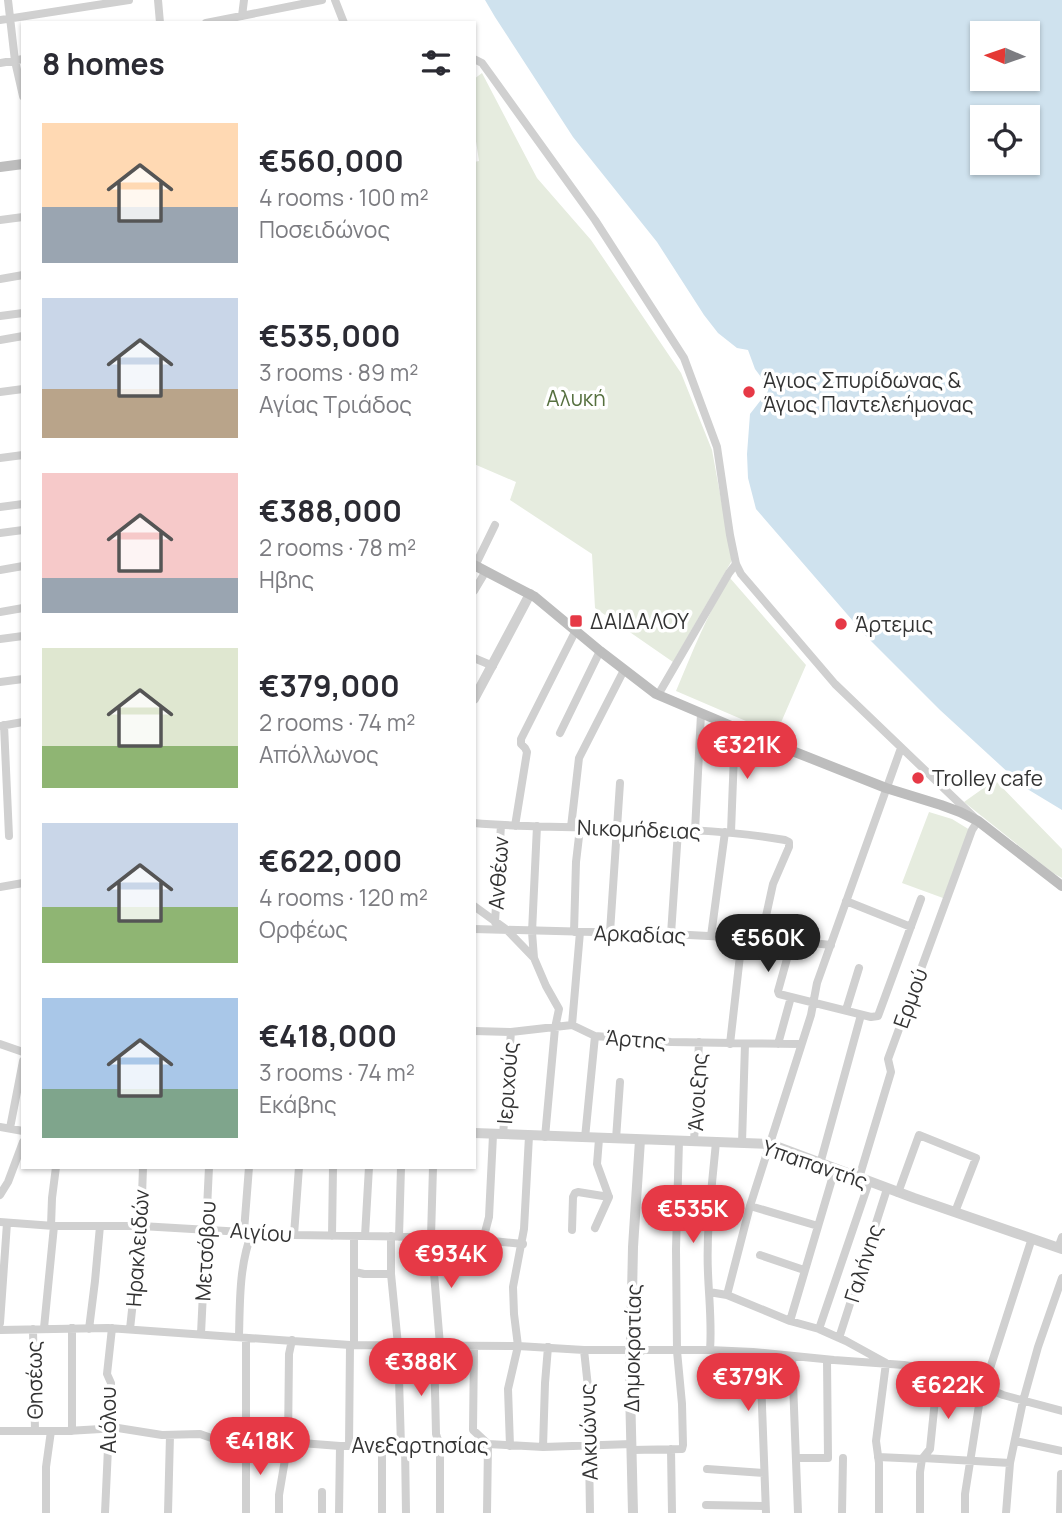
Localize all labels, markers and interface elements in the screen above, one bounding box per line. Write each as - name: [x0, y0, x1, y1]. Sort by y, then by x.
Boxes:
- north arrow: [970, 21, 1040, 91]
- map controls: [970, 21, 1040, 175]
- text: 8 homes: [42, 43, 165, 84]
- icon: filters: [417, 44, 455, 82]
- button: locate: [970, 105, 1040, 175]
- text: €560,000: [259, 140, 404, 181]
- icon: home: [98, 151, 182, 235]
- text: 4 rooms · 100 m²: [259, 181, 429, 213]
- text: Ποσειδώνος: [259, 213, 390, 245]
- text: €535,000: [259, 315, 400, 356]
- icon: home: [98, 326, 182, 410]
- text: 3 rooms · 89 m²: [259, 356, 419, 388]
- place label: Άγιος Σπυρίδωνας & Άγιος Παντελεήμονας: [763, 366, 974, 418]
- park label: Αλυκή: [546, 384, 606, 412]
- marker: Άγιος Σπυρίδωνας & Άγιος Παντελεήμονας: [741, 384, 757, 400]
- text: Αγίας Τριάδος: [259, 388, 412, 420]
- text: €388,000: [259, 490, 402, 531]
- icon: home: [98, 501, 182, 585]
- text: 2 rooms · 78 m²: [259, 531, 416, 563]
- text: Ηβης: [259, 563, 314, 595]
- place label: ΔΑΙΔΑΛΟΥ: [590, 607, 689, 635]
- place label: Άρτεμις: [855, 610, 933, 638]
- marker: ΔΑΙΔΑΛΟΥ: [568, 613, 584, 629]
- marker: Άρτεμις: [833, 616, 849, 632]
- text: €379,000: [259, 665, 400, 706]
- icon: home: [98, 676, 182, 760]
- text: 2 rooms · 74 m²: [259, 706, 415, 738]
- pin: €321K: [698, 722, 796, 781]
- text: €321K: [713, 728, 781, 760]
- text: Απόλλωνος: [259, 738, 379, 770]
- place label: Trolley cafe: [932, 764, 1043, 792]
- marker: Trolley cafe: [910, 770, 926, 786]
- street label: Νικομήδειας: [577, 813, 701, 845]
- street label: Ανθέων: [481, 835, 515, 911]
- text: €622,000: [259, 840, 402, 881]
- icon: home: [98, 851, 182, 935]
- text: 4 rooms · 120 m²: [259, 881, 428, 913]
- text: Ορφέως: [259, 913, 348, 945]
- pin: €560K: [719, 914, 817, 974]
- street label: Αρκαδίας: [593, 918, 687, 950]
- text: €560K: [731, 921, 805, 953]
- street label: Ερμού: [886, 964, 934, 1032]
- text: €418,000: [259, 1015, 397, 1056]
- street label: Άρτης: [605, 1023, 667, 1055]
- icon: home: [98, 1026, 182, 1110]
- street label: Ιεριχούς: [490, 1041, 524, 1125]
- street label: Άνοιξης: [681, 1052, 713, 1132]
- text: 3 rooms · 74 m²: [259, 1056, 415, 1088]
- text: Εκάβης: [259, 1088, 337, 1120]
- street label: Υπαπαντής: [759, 1133, 871, 1195]
- pin: €535K: [644, 1186, 742, 1245]
- street label: Ηρακλειδών: [119, 1188, 155, 1308]
- text: €535K: [658, 1192, 728, 1224]
- street label: Μετσόβου: [188, 1200, 222, 1302]
- street label: Αιγίου: [229, 1216, 293, 1248]
- street label: Γαλήνης: [837, 1220, 889, 1306]
- pin: €934K: [402, 1230, 500, 1290]
- text: €934K: [415, 1237, 487, 1269]
- street label: Δημοκρατίας: [617, 1283, 647, 1413]
- pin: €388K: [372, 1338, 470, 1398]
- street label: Θησέως: [19, 1341, 49, 1419]
- text: €388K: [385, 1345, 457, 1377]
- pin: €379K: [699, 1354, 797, 1413]
- text: €379K: [713, 1360, 783, 1392]
- pin: €622K: [899, 1362, 997, 1421]
- text: €622K: [912, 1368, 984, 1400]
- street label: Αλκυώνυς: [572, 1383, 604, 1481]
- street label: Αιόλου: [94, 1387, 122, 1453]
- pin: €418K: [211, 1418, 309, 1477]
- text: €418K: [226, 1424, 294, 1456]
- street label: Ανεξαρτησίας: [352, 1431, 489, 1459]

